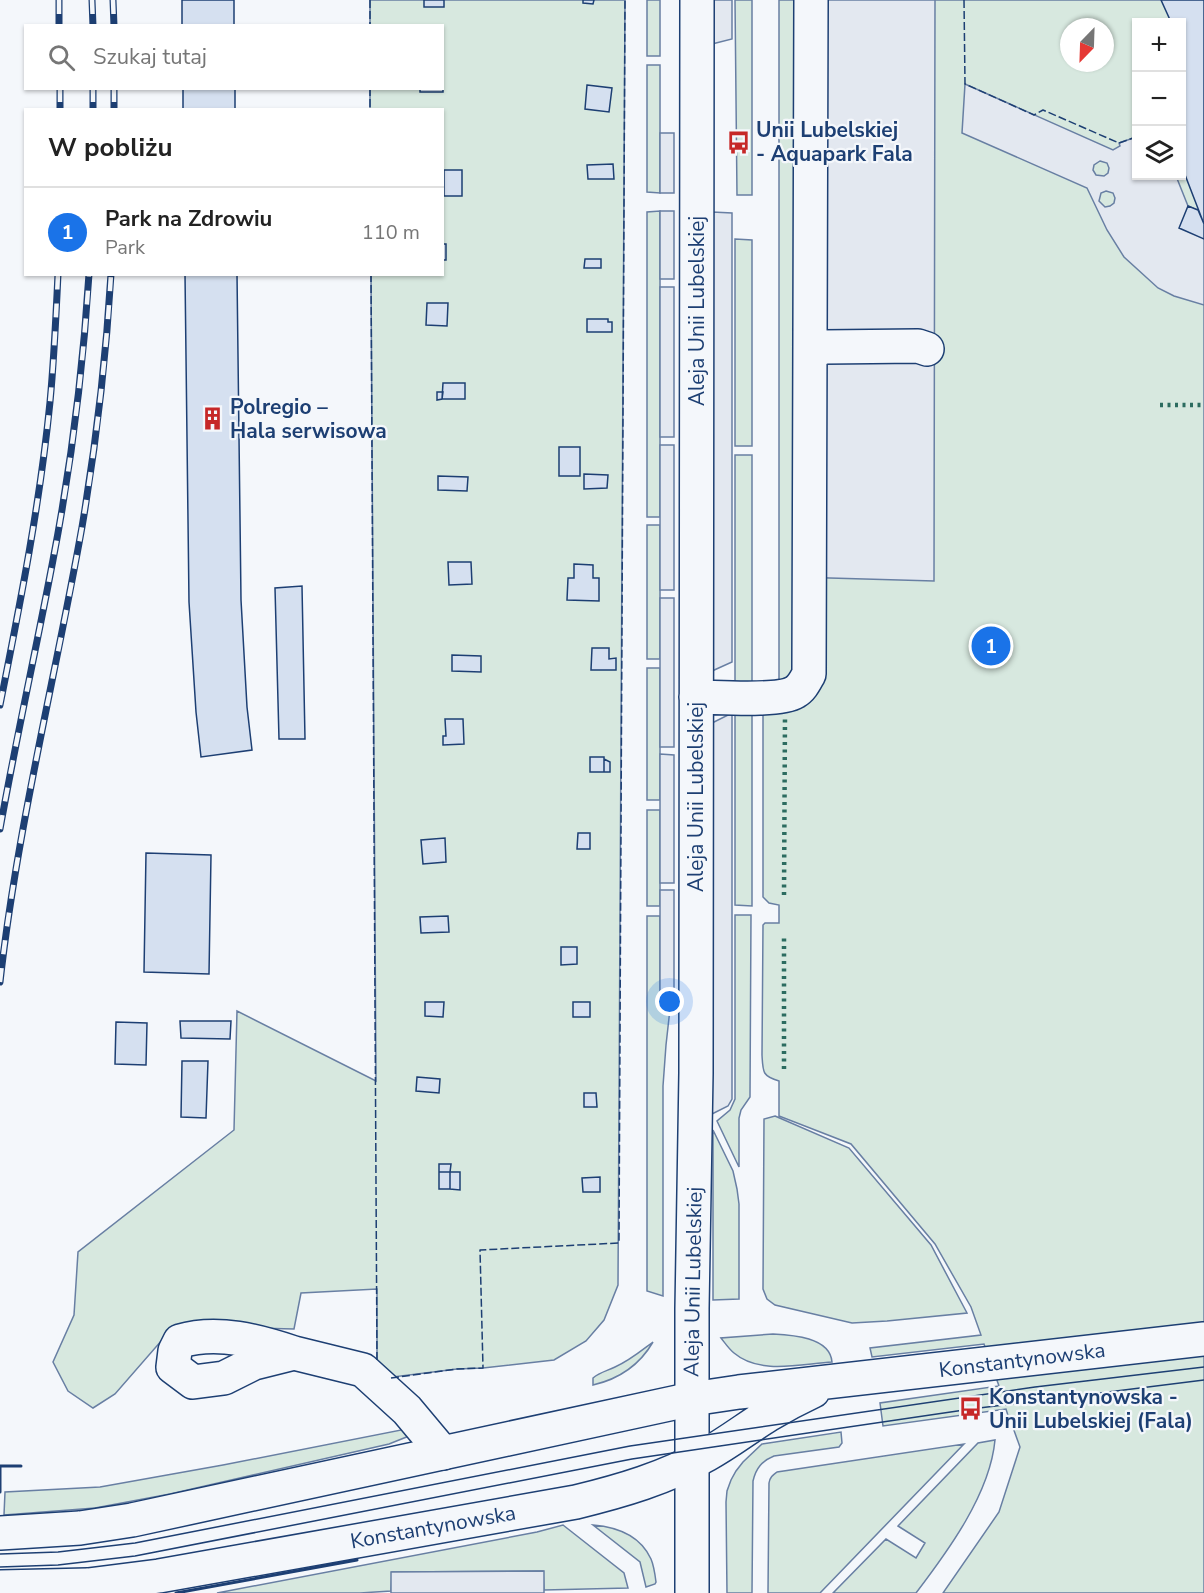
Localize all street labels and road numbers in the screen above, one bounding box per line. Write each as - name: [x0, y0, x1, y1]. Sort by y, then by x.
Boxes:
- street label: Aleja Unii Lubelskiej: [683, 216, 711, 406]
- street label: Aleja Unii Lubelskiej: [682, 702, 710, 892]
- street label: Aleja Unii Lubelskiej: [677, 1186, 709, 1378]
- street label: Konstantynowska: [937, 1336, 1107, 1384]
- street label: Konstantynowska: [348, 1499, 518, 1555]

